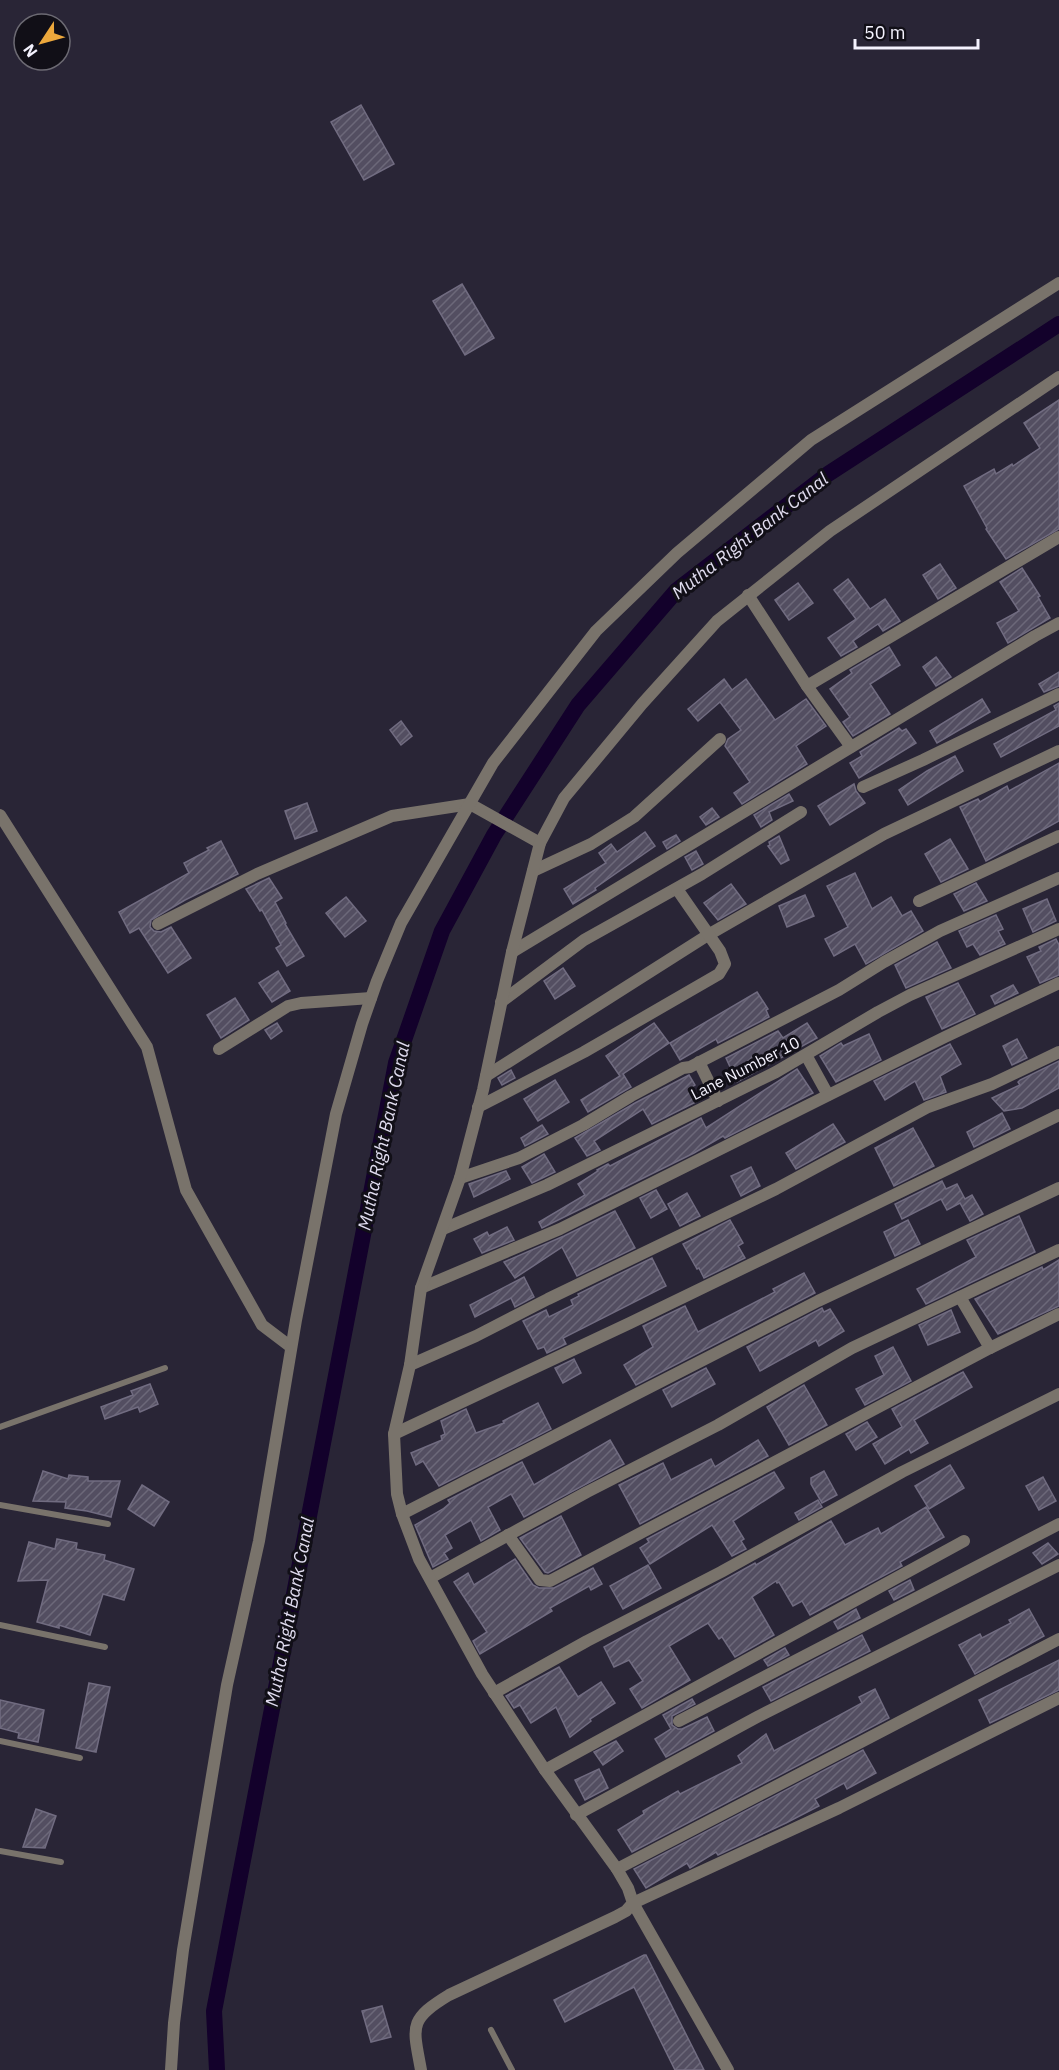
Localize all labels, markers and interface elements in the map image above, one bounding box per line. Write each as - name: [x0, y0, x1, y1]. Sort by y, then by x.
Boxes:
- north arrow: [12, 12, 72, 72]
- scale bar: [855, 12, 978, 50]
- text: 50 m: [864, 21, 906, 44]
- text: N: [18, 40, 41, 61]
- water label: Mutha Right Bank Canal: [667, 467, 833, 604]
- street label: Lane Number 10: [687, 1032, 803, 1104]
- water label: Mutha Right Bank Canal: [352, 1039, 415, 1232]
- water label: Mutha Right Bank Canal: [260, 1515, 319, 1708]

